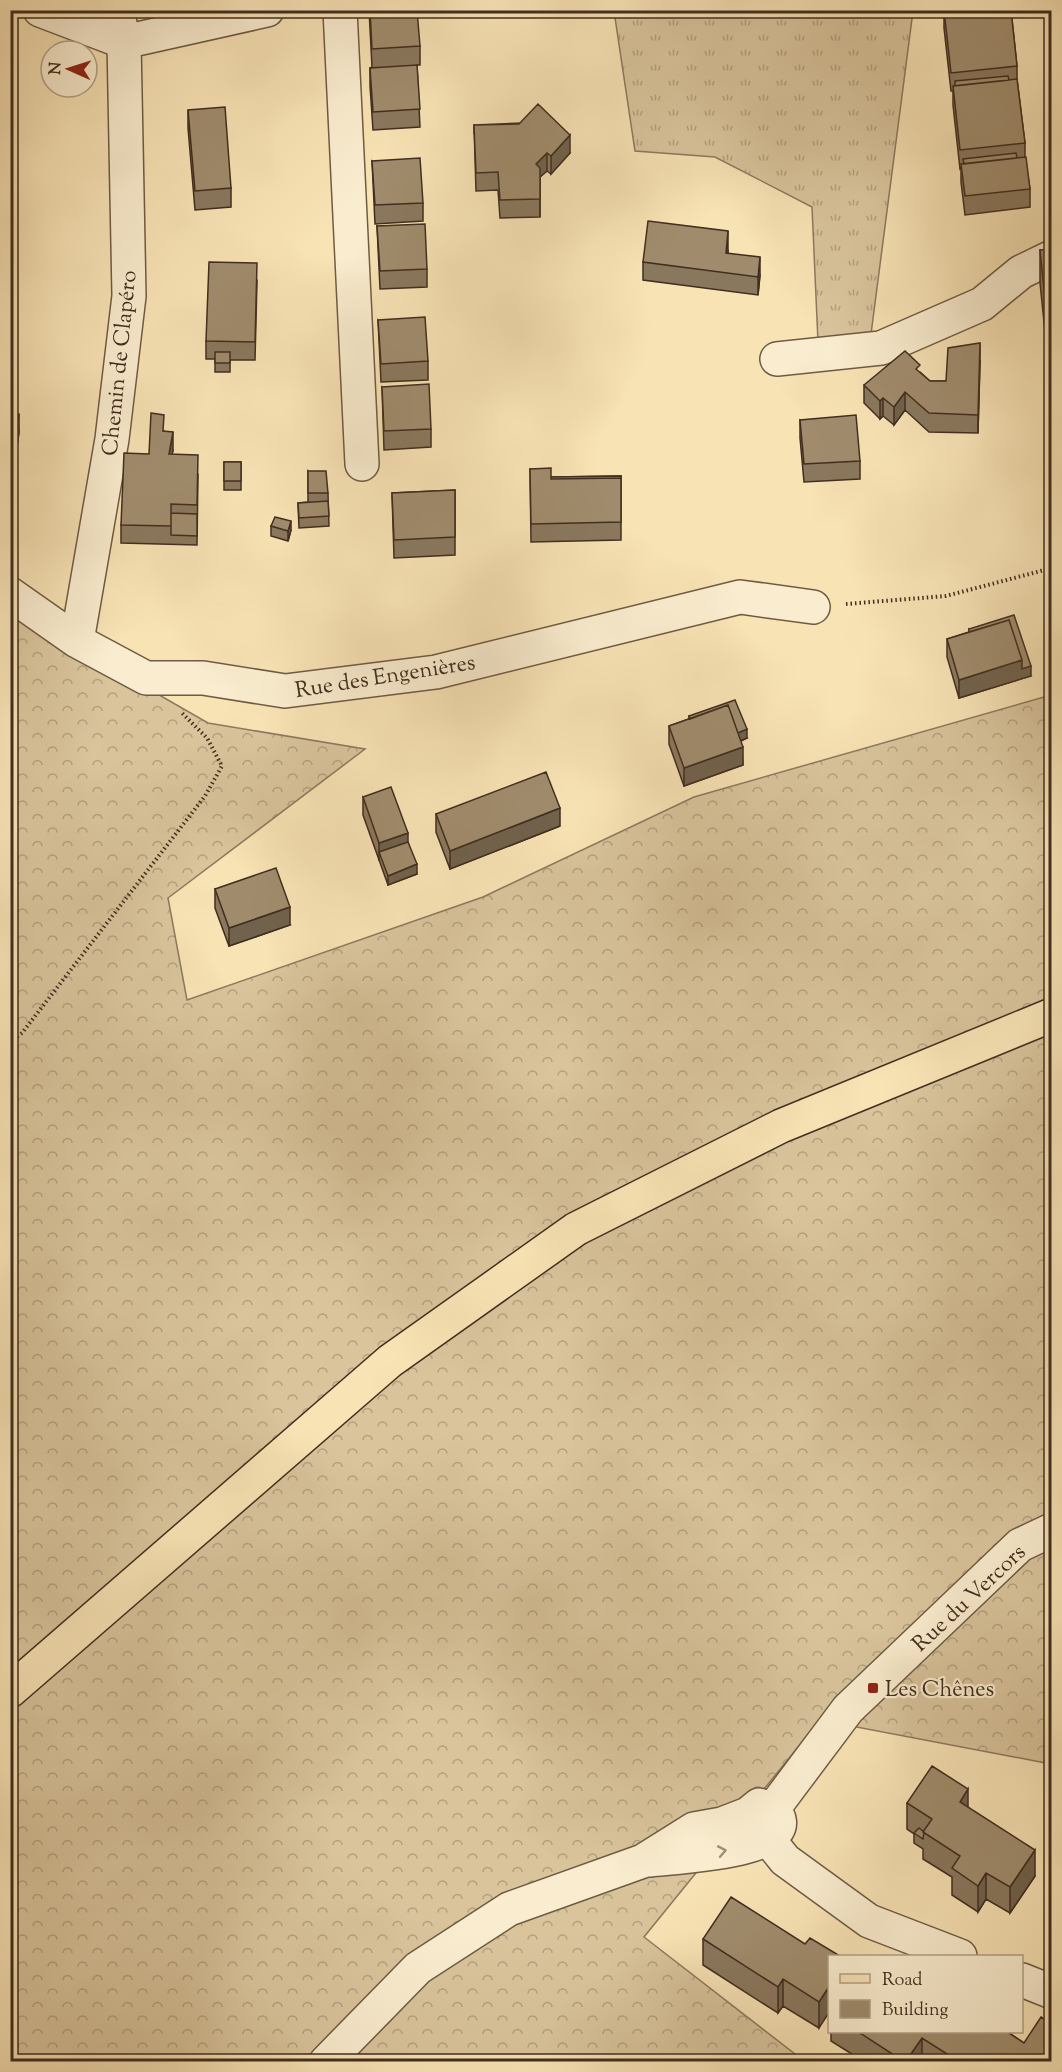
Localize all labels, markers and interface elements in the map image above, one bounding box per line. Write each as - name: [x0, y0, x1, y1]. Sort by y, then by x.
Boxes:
- north arrow: [39, 39, 99, 99]
- text: N: [45, 61, 68, 75]
- street label: Chemin de Clapéro: [95, 269, 147, 458]
- street label: Rue des Engenières: [293, 648, 478, 708]
- street label: Rue du Vercors: [906, 1538, 1034, 1660]
- place label: Les Chênes: [885, 1675, 994, 1707]
- marker: Les Chênes: [866, 1681, 880, 1695]
- one-way arrow: [717, 1845, 727, 1858]
- legend: [828, 1955, 1023, 2033]
- text: Road: [882, 1968, 922, 1994]
- text: Building: [882, 1998, 948, 2024]

